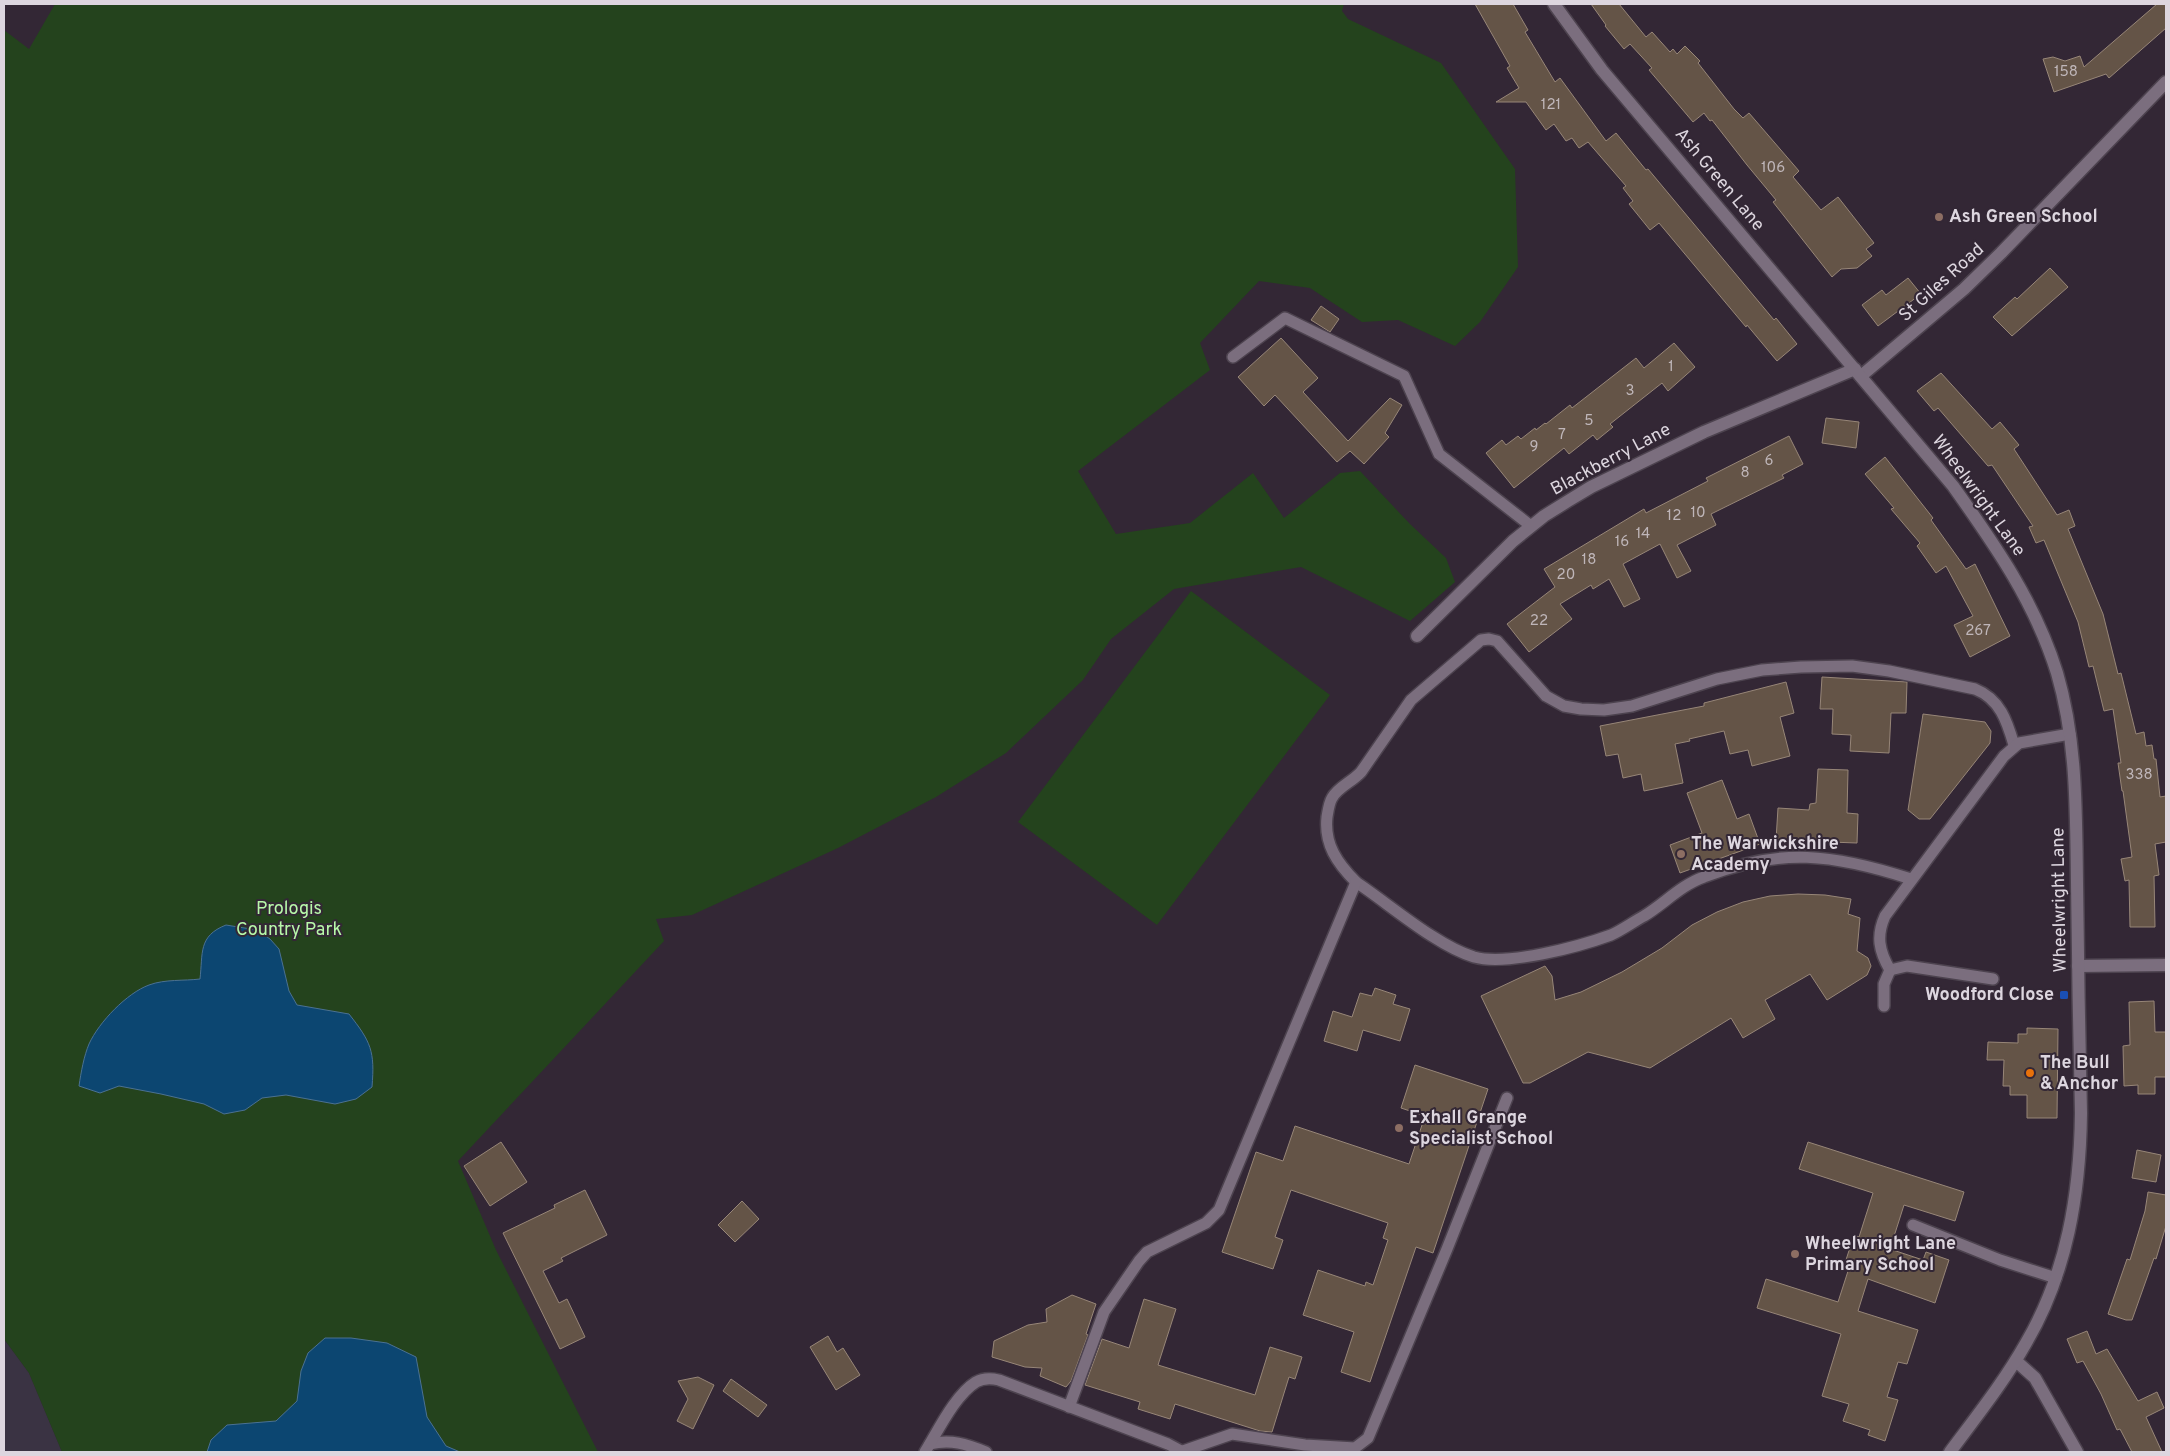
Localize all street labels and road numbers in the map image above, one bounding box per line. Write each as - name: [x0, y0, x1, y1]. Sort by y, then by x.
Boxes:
- street label: Ash Green Lane: [1669, 124, 1769, 236]
- street label: St Giles Road: [1894, 239, 1990, 327]
- street label: Blackberry Lane: [1547, 419, 1675, 501]
- street label: Wheelwright Lane: [1926, 431, 2030, 561]
- street label: Wheelwright Lane: [2047, 827, 2073, 973]

